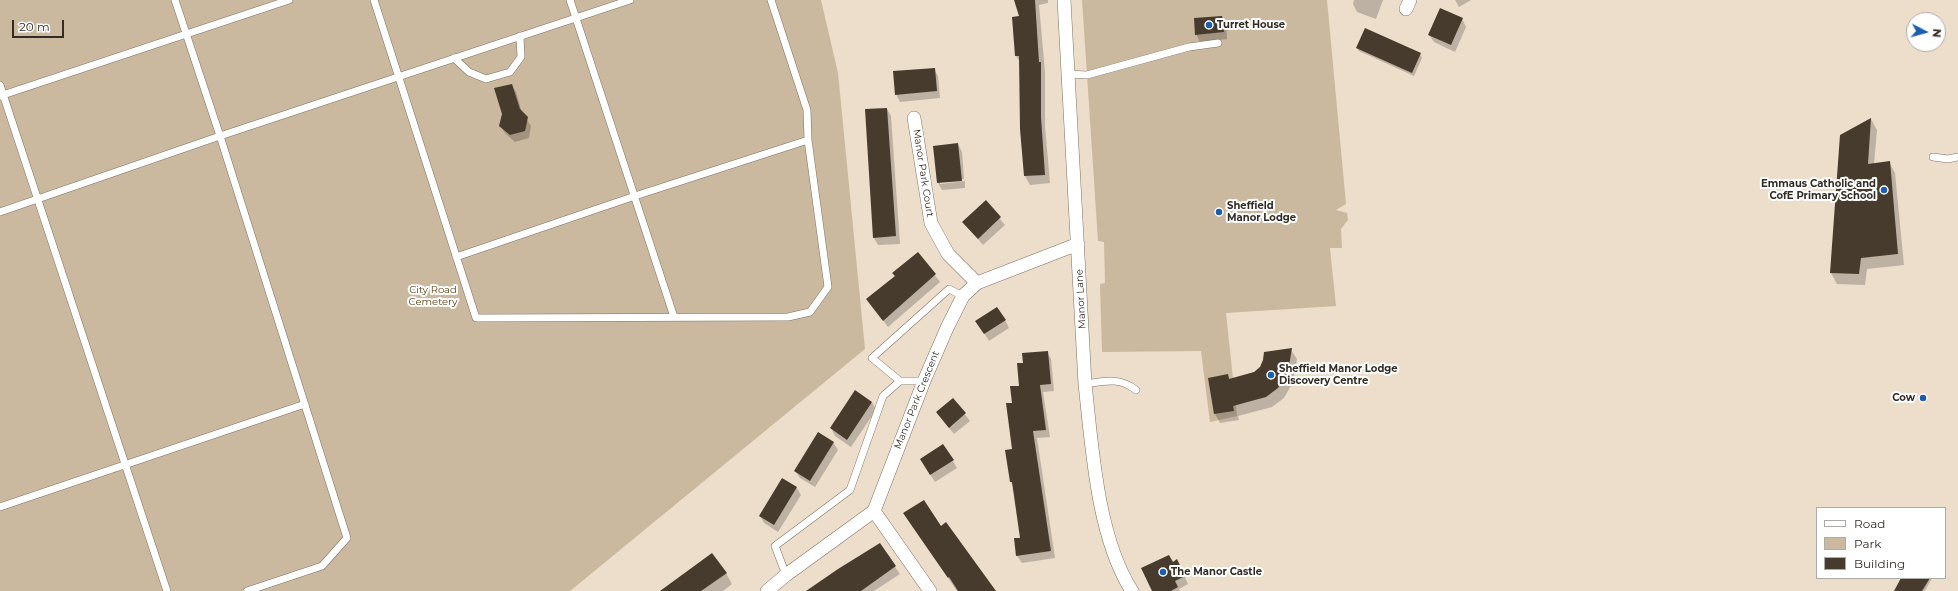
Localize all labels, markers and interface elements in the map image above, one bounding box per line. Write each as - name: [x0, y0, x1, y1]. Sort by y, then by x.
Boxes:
- scale bar: [14, 12, 66, 38]
- north arrow: [1906, 12, 1946, 52]
- text: 20 m: [19, 19, 50, 34]
- place label: Turret House: [1217, 19, 1285, 31]
- marker: Turret House: [1204, 20, 1214, 30]
- text: N: [1930, 28, 1944, 38]
- street label: Manor Park Court: [910, 128, 936, 218]
- place label: Emmaus Catholic and CofE Primary School: [1761, 178, 1876, 202]
- marker: Emmaus Catholic and CofE Primary School: [1879, 185, 1889, 195]
- place label: Sheffield Manor Lodge: [1227, 200, 1296, 224]
- marker: Sheffield Manor Lodge: [1214, 207, 1224, 217]
- street label: Manor Lane: [1073, 269, 1089, 329]
- park label: City Road Cemetery: [409, 284, 457, 308]
- street label: Manor Park Crescent: [892, 349, 942, 451]
- place label: Sheffield Manor Lodge Discovery Centre: [1279, 363, 1398, 386]
- marker: Sheffield Manor Lodge Discovery Centre: [1266, 370, 1276, 380]
- place label: Cow: [1892, 392, 1915, 404]
- marker: Cow: [1918, 393, 1928, 403]
- legend: [1816, 507, 1946, 579]
- text: Road: [1854, 516, 1885, 531]
- text: Park: [1854, 536, 1881, 551]
- text: Building: [1854, 556, 1905, 571]
- place label: The Manor Castle: [1171, 566, 1262, 578]
- marker: The Manor Castle: [1158, 567, 1168, 577]

